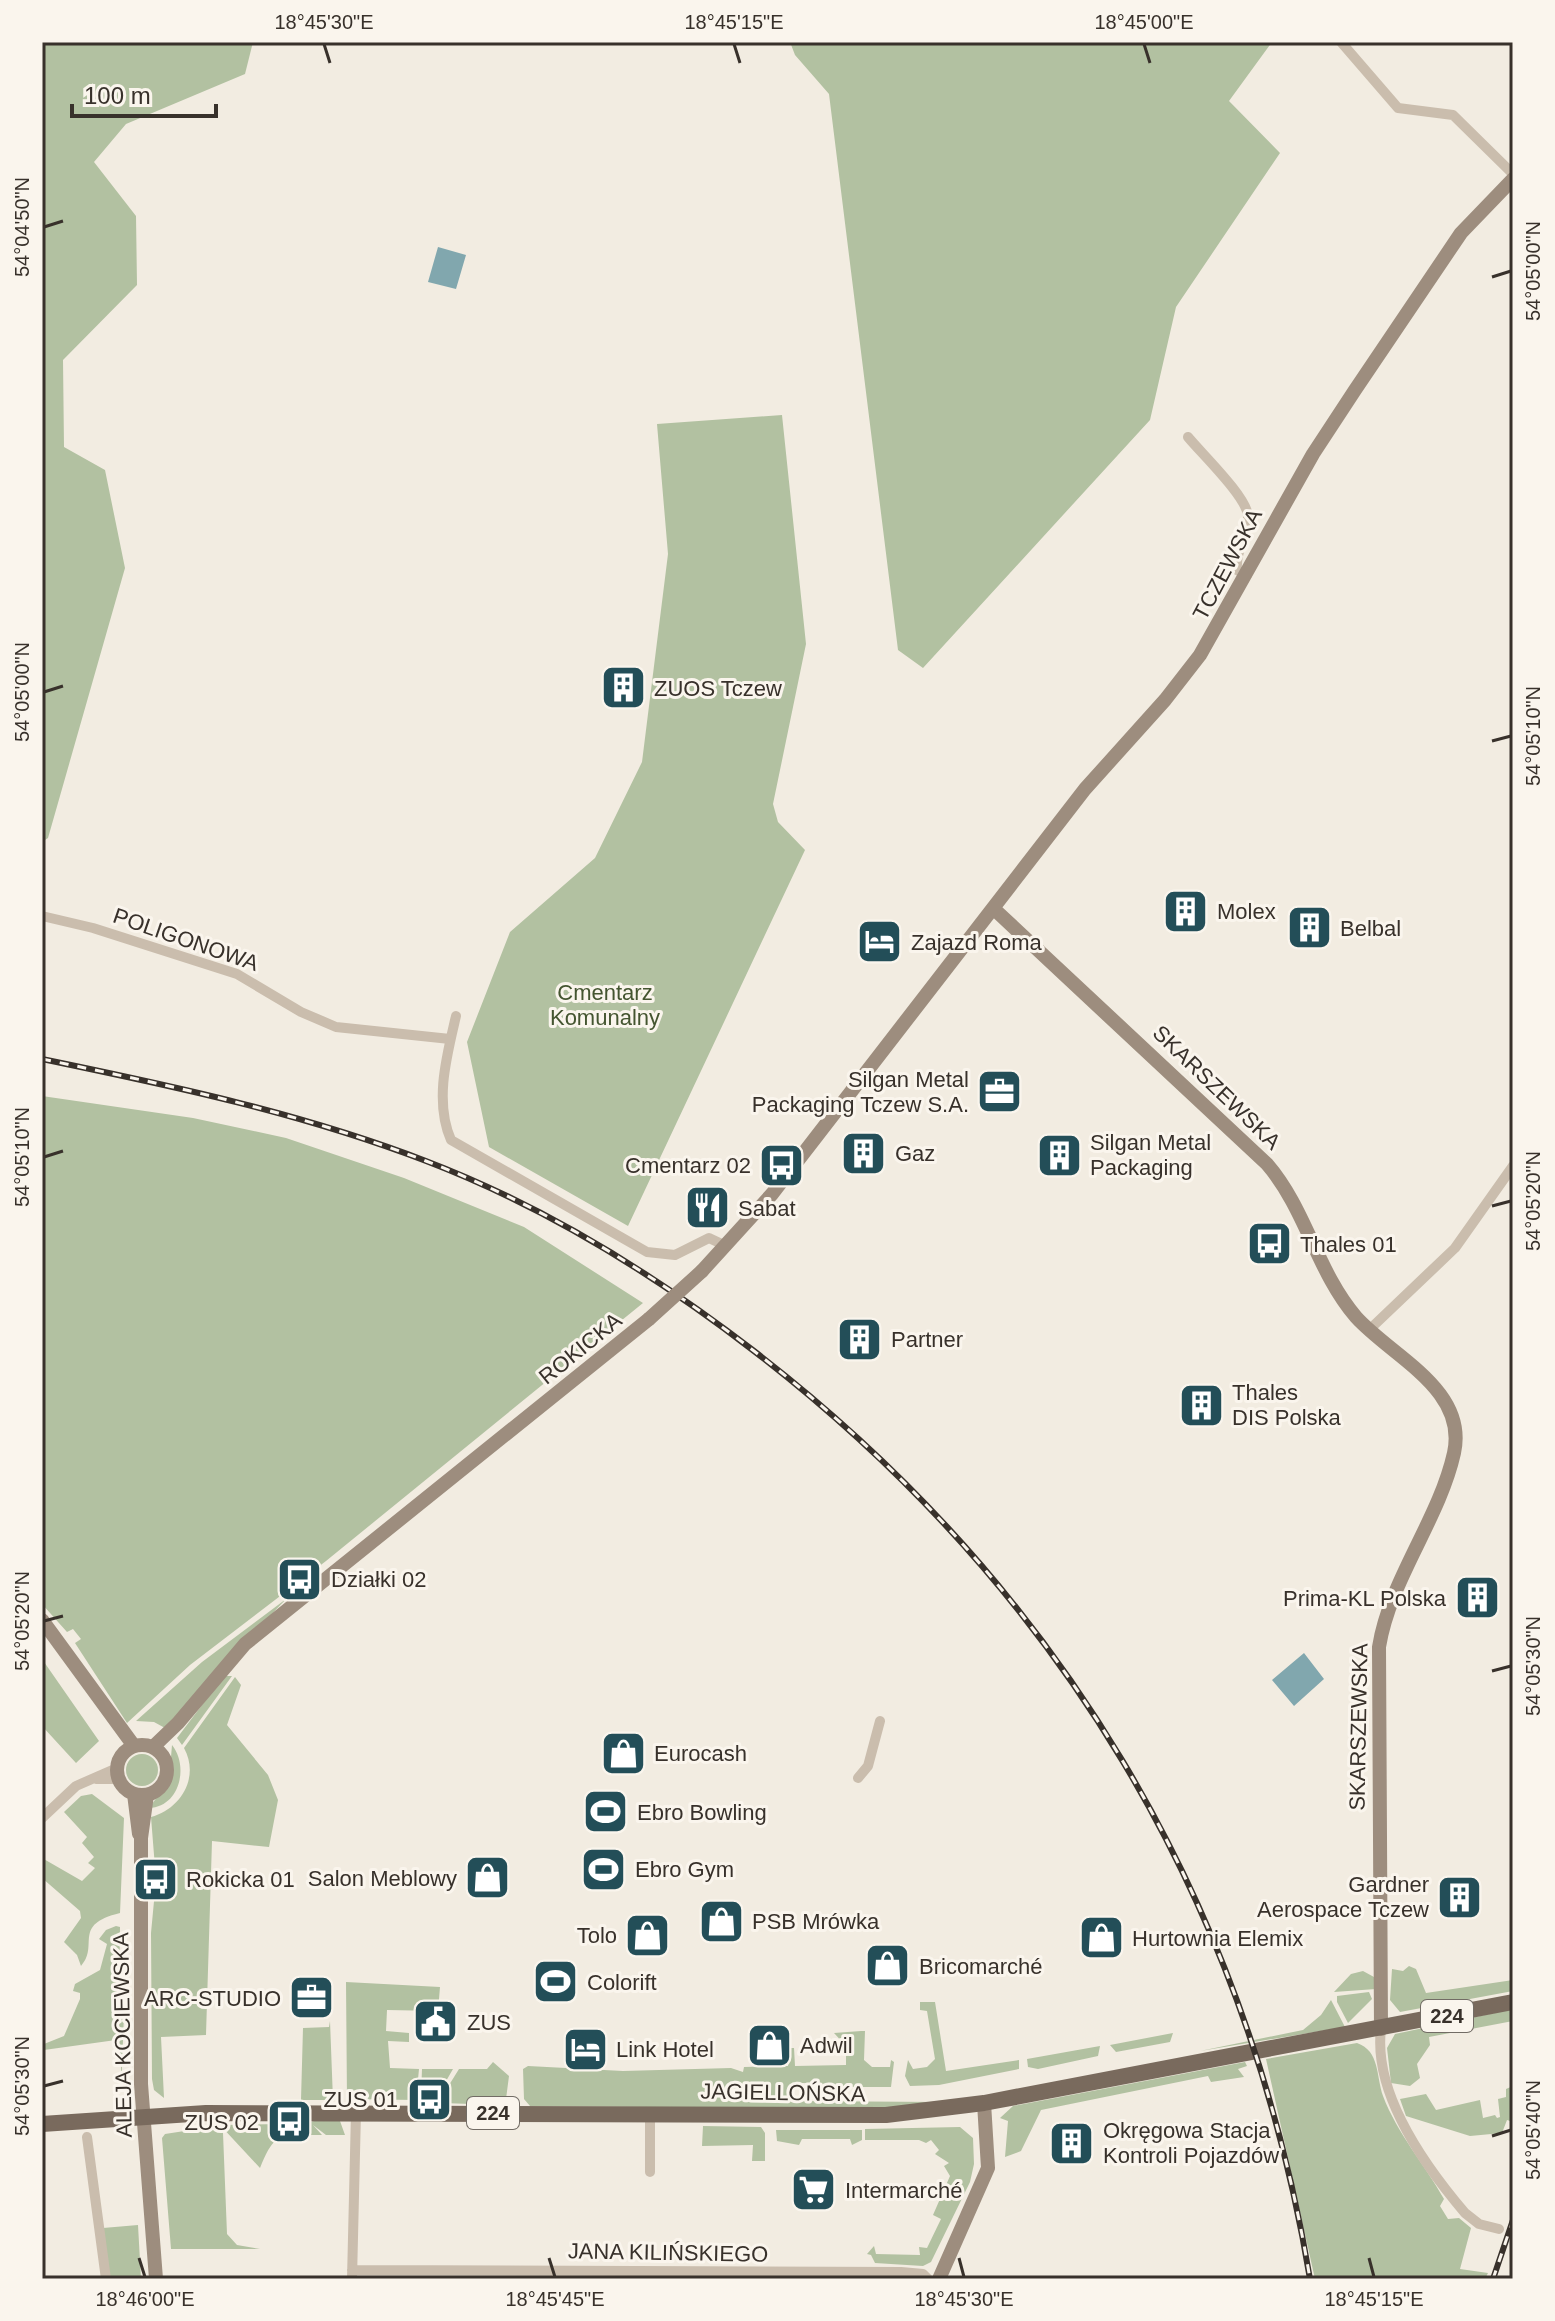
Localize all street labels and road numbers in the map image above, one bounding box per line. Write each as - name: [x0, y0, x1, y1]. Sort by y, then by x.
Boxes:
- street label: TCZEWSKA: [1188, 504, 1267, 624]
- street label: POLIGONOWA: [110, 903, 262, 976]
- street label: SKARSZEWSKA: [1148, 1020, 1286, 1155]
- street label: ROKICKA: [534, 1307, 627, 1389]
- street label: SKARSZEWSKA: [1345, 1643, 1372, 1811]
- street label: ALEJA KOCIEWSKA: [108, 1932, 137, 2138]
- road number: 224: [1421, 2000, 1473, 2032]
- street label: JAGIELLOŃSKA: [700, 2079, 866, 2106]
- road number: 224: [467, 2097, 519, 2129]
- street label: JANA KILIŃSKIEGO: [568, 2238, 768, 2267]

